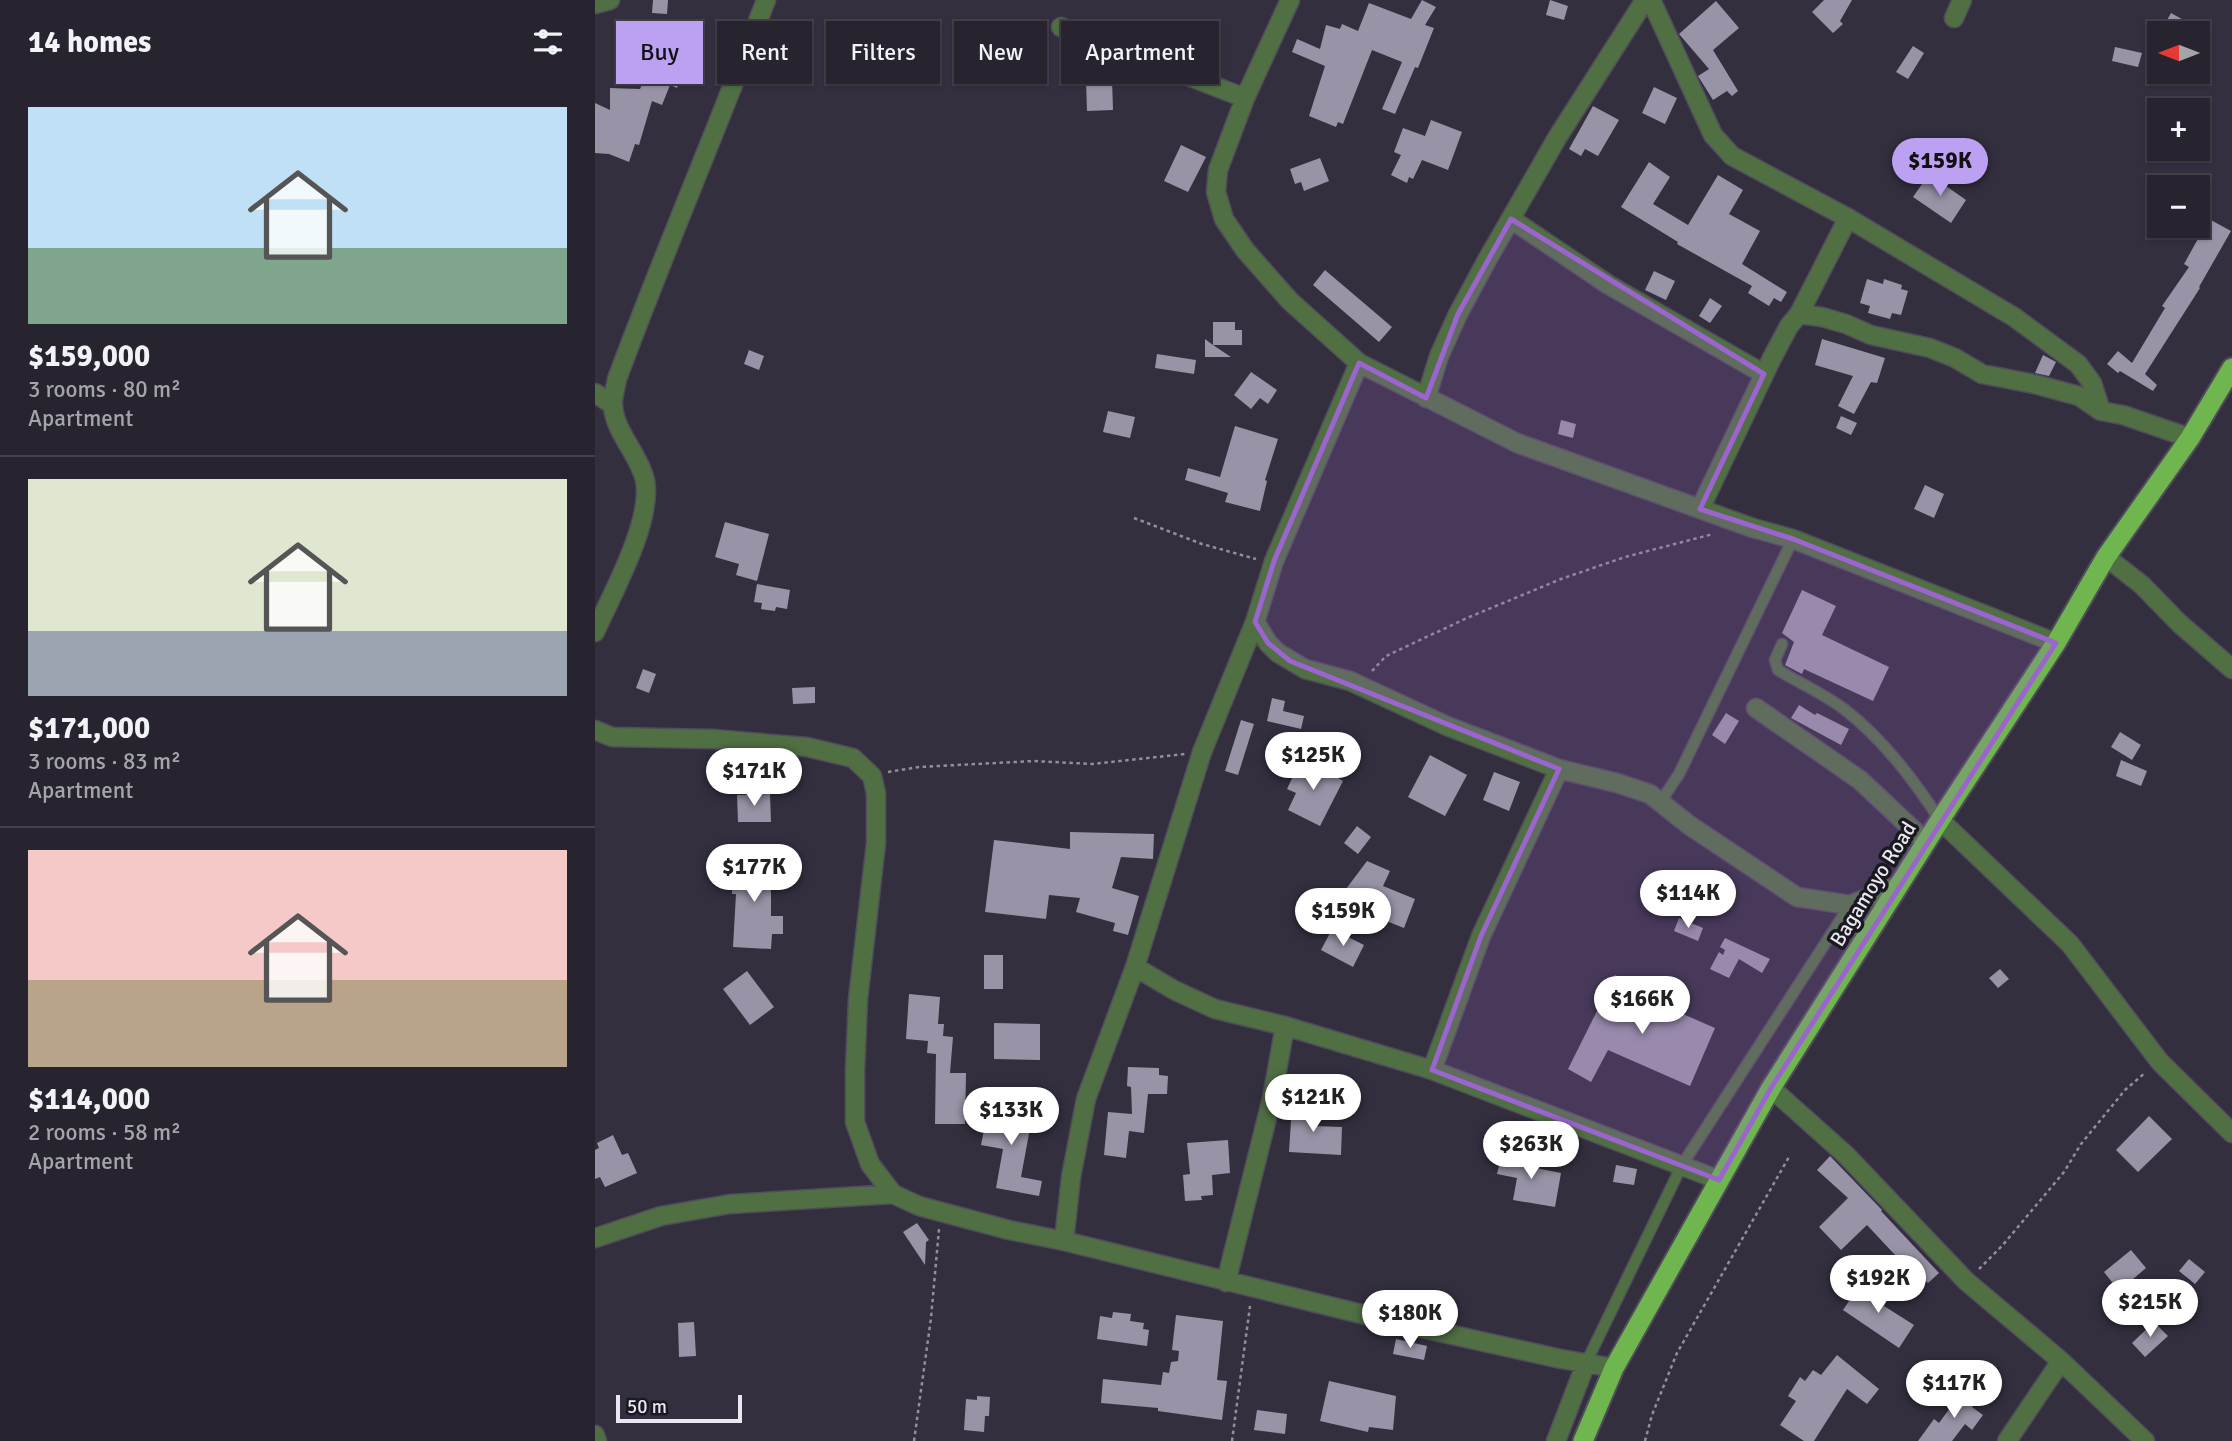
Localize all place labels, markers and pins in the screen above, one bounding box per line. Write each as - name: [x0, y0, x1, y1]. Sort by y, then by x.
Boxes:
- pin: $159K: [1891, 138, 1989, 198]
- pin: $125K: [1264, 732, 1362, 792]
- pin: $171K: [705, 748, 803, 808]
- pin: $177K: [705, 844, 803, 904]
- pin: $114K: [1639, 870, 1737, 930]
- pin: $159K: [1294, 888, 1392, 948]
- pin: $166K: [1593, 976, 1691, 1036]
- pin: $121K: [1264, 1074, 1362, 1134]
- pin: $133K: [962, 1088, 1060, 1147]
- pin: $263K: [1482, 1122, 1580, 1181]
- pin: $192K: [1829, 1256, 1927, 1315]
- pin: $215K: [2101, 1280, 2199, 1339]
- pin: $180K: [1361, 1290, 1459, 1350]
- pin: $117K: [1905, 1360, 2003, 1420]

